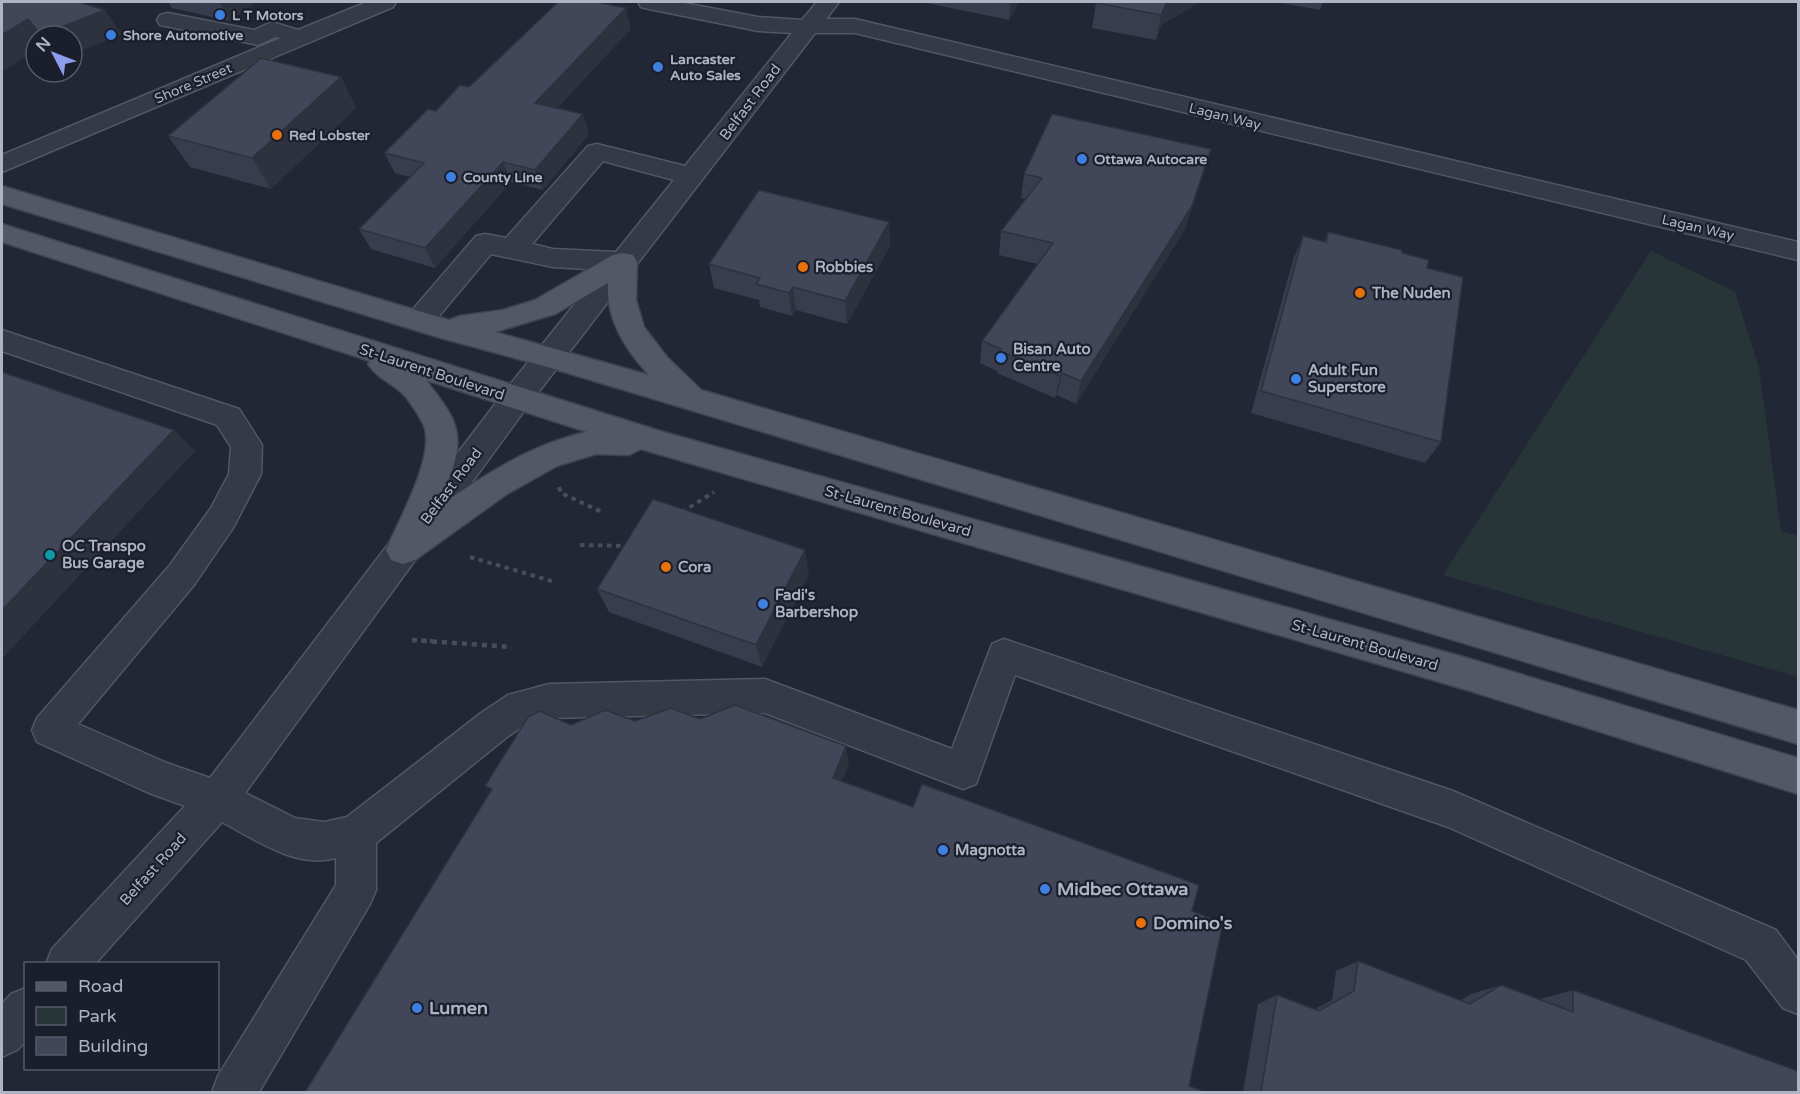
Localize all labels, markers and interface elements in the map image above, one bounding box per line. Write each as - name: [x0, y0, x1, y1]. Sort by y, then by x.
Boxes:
- place label: L T Motors: [232, 7, 304, 24]
- marker: L T Motors: [213, 8, 227, 22]
- north arrow: [24, 24, 84, 84]
- place label: Shore Automotive: [123, 27, 243, 44]
- marker: Shore Automotive: [104, 28, 118, 42]
- text: N: [32, 33, 55, 56]
- place label: Lancaster Auto Sales: [670, 51, 741, 84]
- street label: Shore Street: [152, 59, 235, 107]
- marker: Lancaster Auto Sales: [651, 60, 665, 74]
- street label: Belfast Road: [715, 60, 785, 144]
- street label: Lagan Way: [1187, 99, 1263, 134]
- place label: Red Lobster: [289, 127, 371, 144]
- marker: Red Lobster: [270, 128, 284, 142]
- place label: Ottawa Autocare: [1094, 151, 1207, 168]
- marker: Ottawa Autocare: [1075, 152, 1089, 166]
- place label: County Line: [463, 169, 542, 186]
- marker: County Line: [444, 170, 458, 184]
- street label: Lagan Way: [1660, 211, 1736, 244]
- place label: Robbies: [815, 258, 873, 276]
- marker: Robbies: [796, 260, 810, 274]
- place label: The Nuden: [1371, 284, 1451, 302]
- marker: The Nuden: [1353, 286, 1367, 300]
- street label: St-Laurent Boulevard: [357, 340, 507, 404]
- place label: Bisan Auto Centre: [1013, 340, 1091, 375]
- marker: Bisan Auto Centre: [994, 351, 1008, 365]
- place label: Adult Fun Superstore: [1308, 361, 1386, 397]
- marker: Adult Fun Superstore: [1289, 372, 1303, 386]
- street label: Belfast Road: [416, 444, 486, 528]
- street label: St-Laurent Boulevard: [823, 481, 973, 541]
- place label: OC Transpo Bus Garage: [62, 537, 146, 573]
- marker: OC Transpo Bus Garage: [43, 548, 57, 562]
- place label: Cora: [678, 558, 711, 576]
- marker: Cora: [659, 560, 673, 574]
- place label: Fadi's Barbershop: [775, 586, 859, 622]
- marker: Fadi's Barbershop: [756, 597, 770, 611]
- street label: St-Laurent Boulevard: [1290, 615, 1440, 675]
- street label: Belfast Road: [116, 829, 190, 909]
- place label: Magnotta: [955, 841, 1025, 860]
- marker: Magnotta: [936, 843, 950, 857]
- place label: Midbec Ottawa: [1057, 878, 1188, 900]
- marker: Midbec Ottawa: [1038, 882, 1052, 896]
- place label: Domino's: [1153, 912, 1233, 934]
- marker: Domino's: [1134, 916, 1148, 930]
- legend: [24, 962, 219, 1070]
- text: Road: [78, 975, 123, 997]
- place label: Lumen: [429, 997, 488, 1019]
- marker: Lumen: [410, 1001, 424, 1015]
- text: Park: [78, 1005, 117, 1027]
- text: Building: [78, 1035, 148, 1057]

